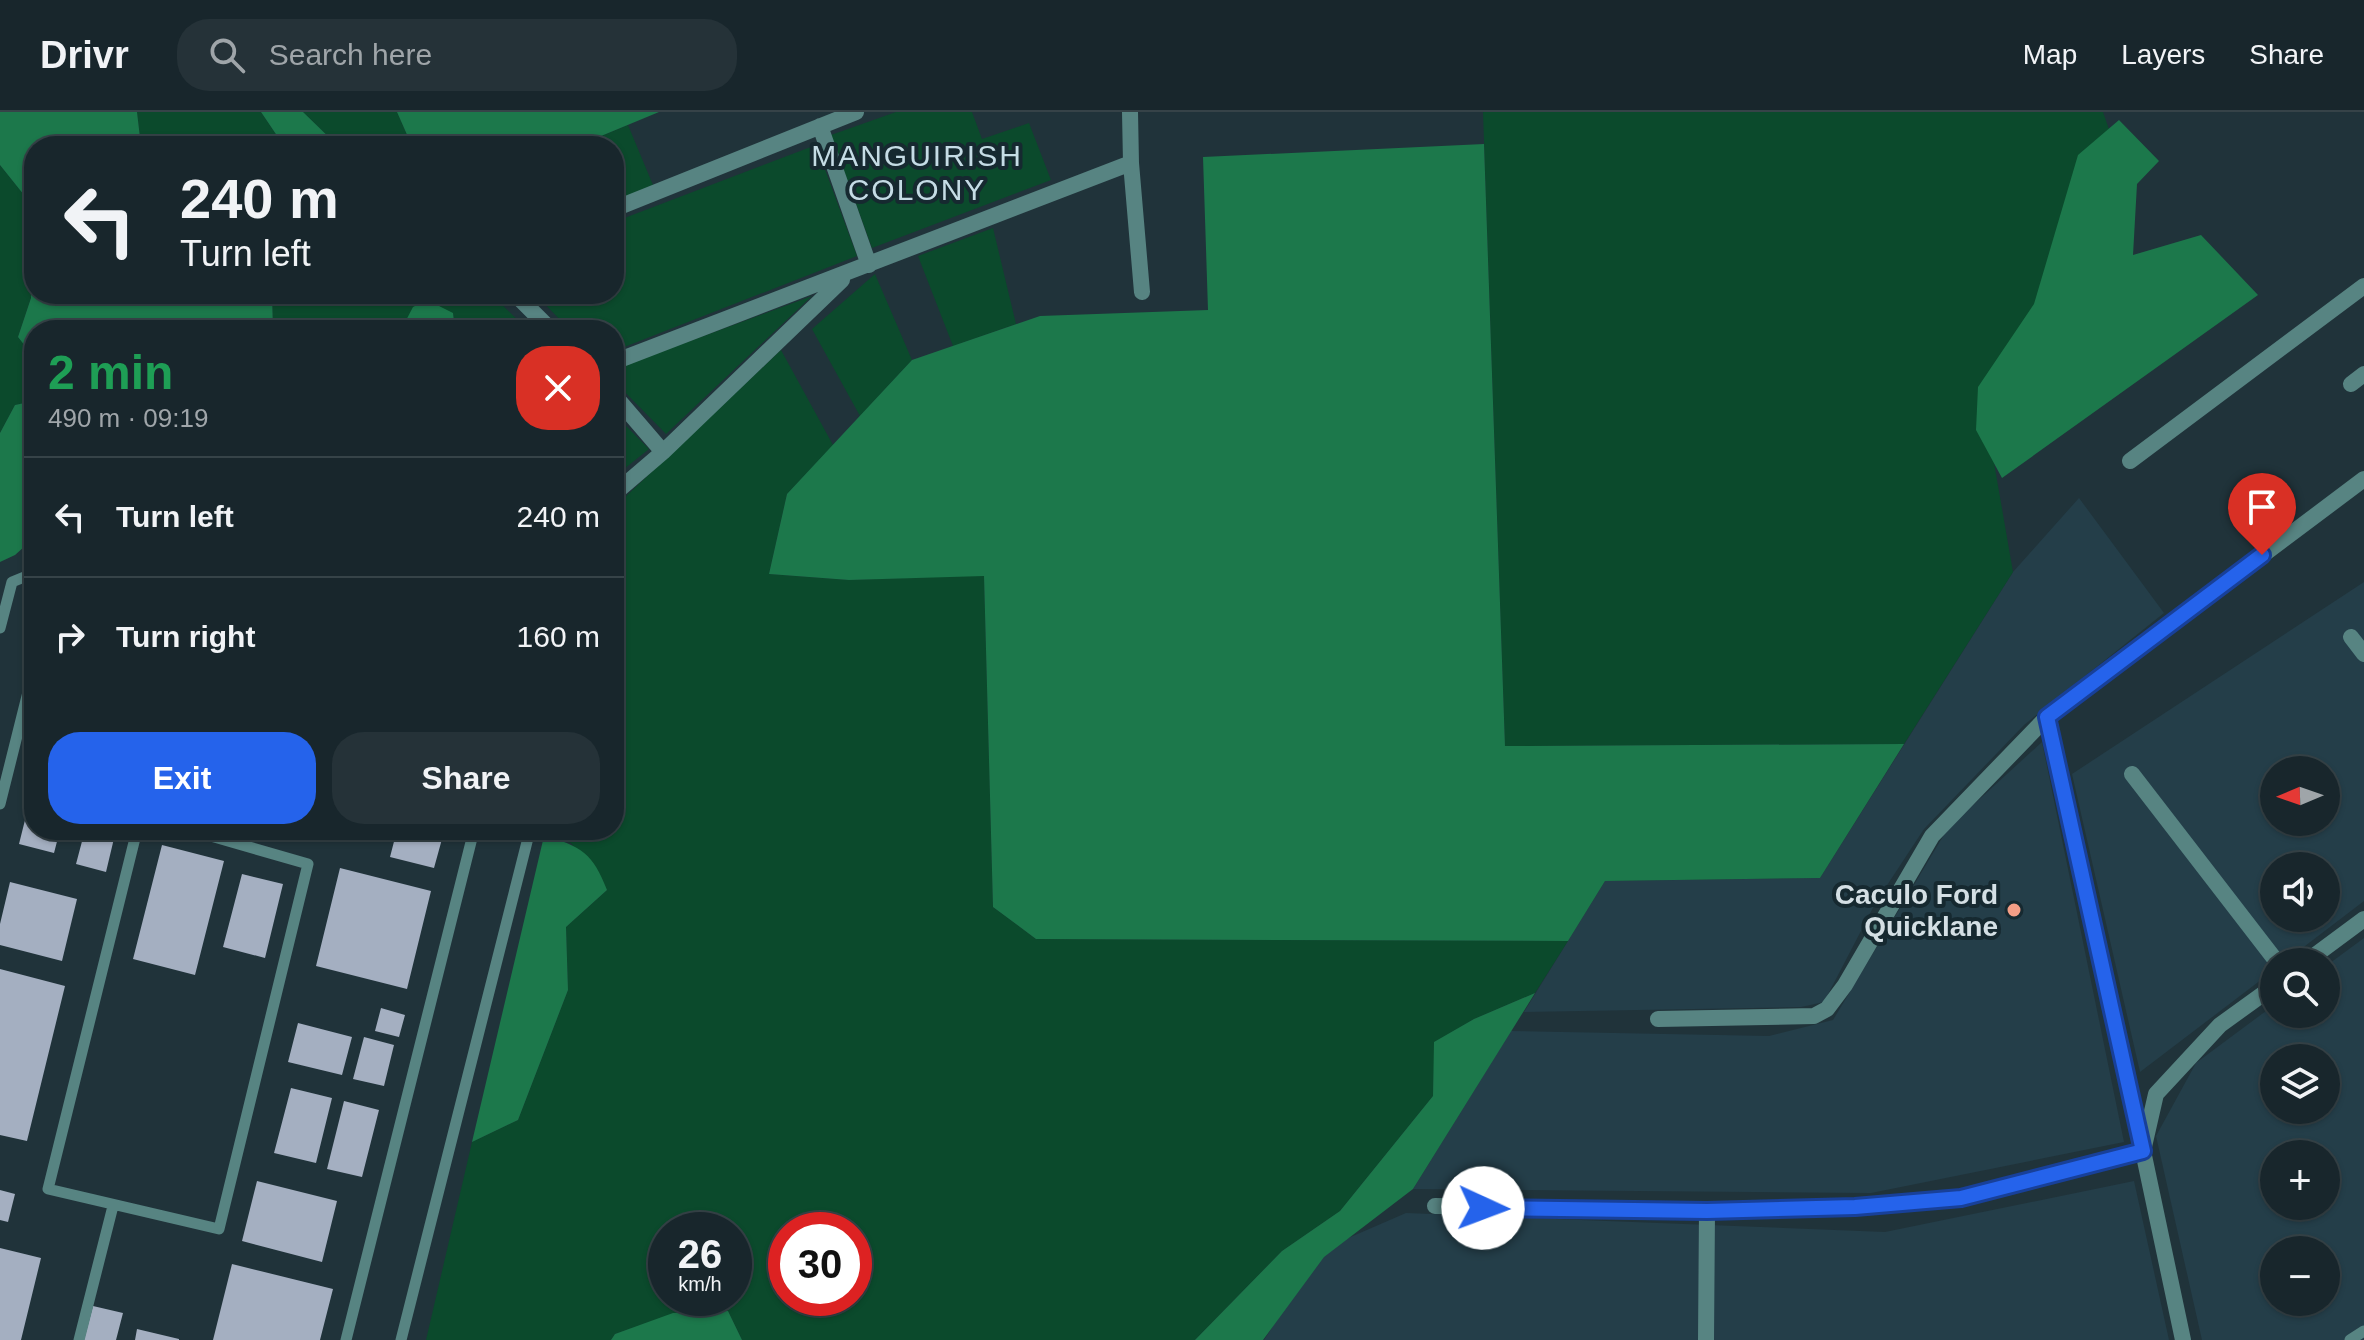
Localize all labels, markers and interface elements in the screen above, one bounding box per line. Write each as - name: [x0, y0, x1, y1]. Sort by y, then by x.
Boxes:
- search box: [177, 19, 737, 91]
- icon: search: [205, 33, 249, 77]
- text: Drivr: [40, 34, 129, 76]
- text: Search here: [269, 38, 432, 71]
- text: Map: [2023, 39, 2077, 70]
- text: Layers: [2121, 39, 2205, 70]
- text: Share: [2249, 39, 2324, 70]
- district label: MANGUIRISH COLONY: [811, 139, 1023, 206]
- text: 240 m: [180, 167, 339, 230]
- icon: left: [48, 168, 152, 272]
- text: Turn left: [180, 233, 311, 274]
- text: 2 min: [48, 346, 173, 399]
- button: close: [516, 346, 600, 430]
- text: 490 m · 09:19: [48, 403, 208, 433]
- pin: [2228, 473, 2296, 555]
- icon: arrive: [2240, 485, 2284, 529]
- icon: left: [48, 495, 92, 539]
- text: Turn left: [116, 500, 234, 533]
- text: 240 m: [517, 500, 600, 533]
- icon: right: [48, 615, 92, 659]
- text: Turn right: [116, 620, 255, 653]
- text: 160 m: [517, 620, 600, 653]
- button: Exit: [48, 732, 316, 824]
- button: Share: [332, 732, 600, 824]
- north arrow: [2260, 756, 2340, 836]
- map controls: [2260, 756, 2340, 1316]
- button: sound: [2260, 852, 2340, 932]
- place label: Caculo Ford Quicklane: [1835, 879, 1998, 942]
- marker: Caculo Ford Quicklane: [2005, 901, 2023, 919]
- button: search: [2260, 948, 2340, 1028]
- button: layers: [2260, 1044, 2340, 1124]
- button: +: [2260, 1140, 2340, 1220]
- position arrow: [1441, 1166, 1525, 1250]
- speed limit sign: 30: [768, 1212, 872, 1316]
- text: 26: [678, 1232, 722, 1276]
- button: −: [2260, 1236, 2340, 1316]
- text: km/h: [678, 1273, 722, 1295]

